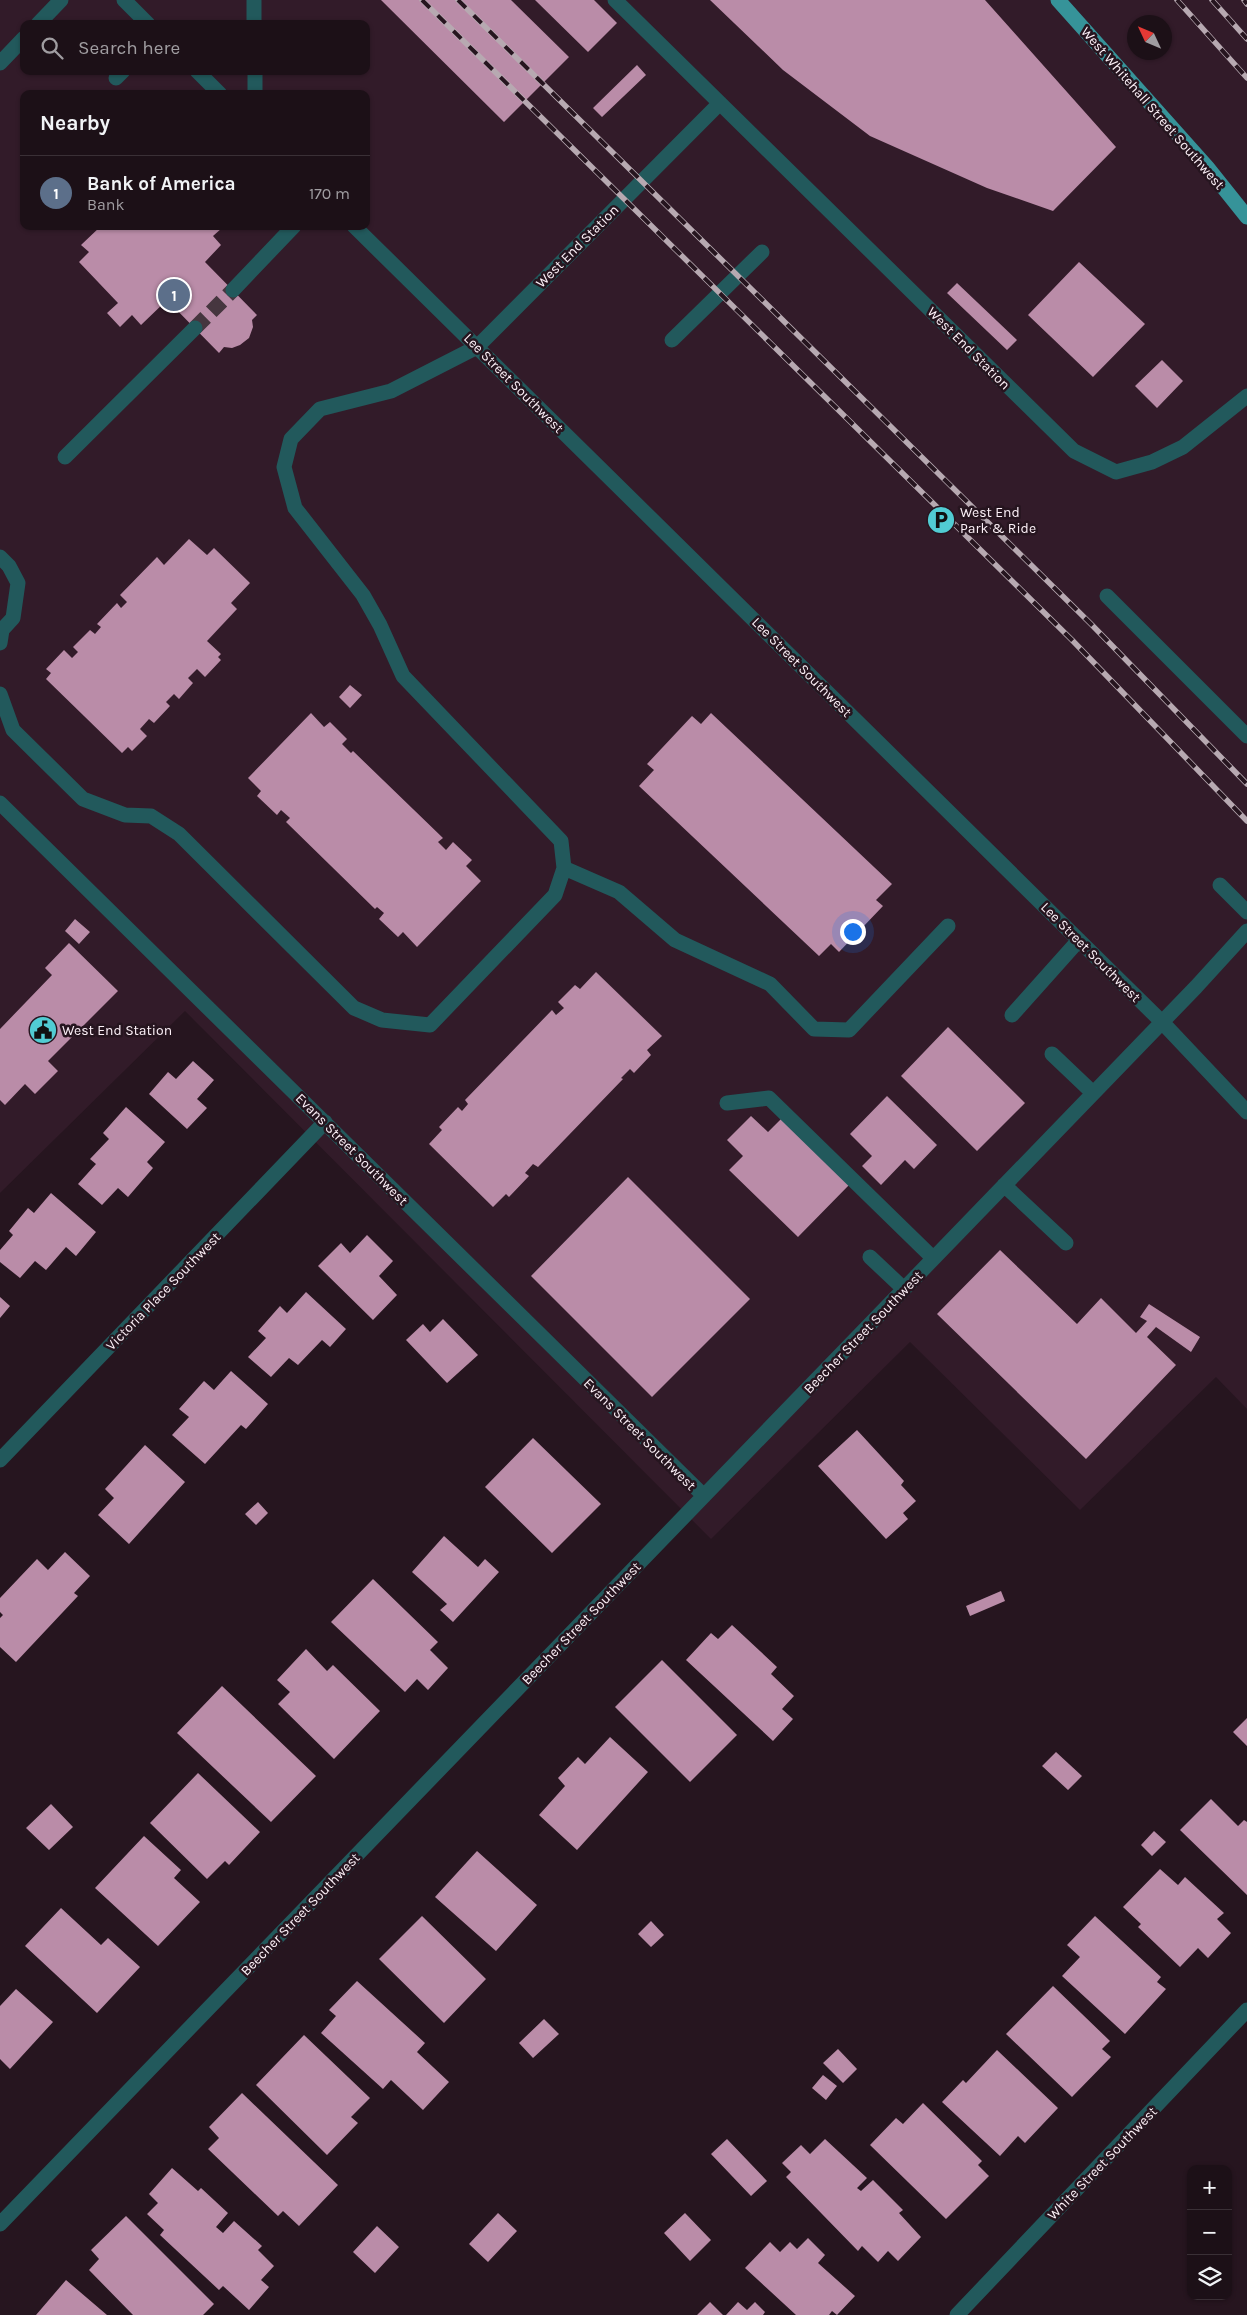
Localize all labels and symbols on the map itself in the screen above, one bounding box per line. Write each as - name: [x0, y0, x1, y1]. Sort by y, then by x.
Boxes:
- north arrow: [1127, 15, 1172, 60]
- street label: West Whitehall Street Southwest: [1077, 23, 1228, 193]
- street label: West End Station: [532, 201, 622, 291]
- pin: 1: [158, 276, 190, 314]
- street label: West End Station: [924, 303, 1014, 393]
- street label: Lee Street Southwest: [460, 330, 567, 437]
- place label: West End Park & Ride: [960, 504, 1036, 537]
- parking icon: West End Park & Ride: [926, 505, 956, 535]
- street label: Lee Street Southwest: [748, 614, 855, 721]
- street label: Lee Street Southwest: [1037, 899, 1144, 1006]
- your location: [840, 919, 866, 945]
- public building icon: West End Station: [28, 1015, 58, 1045]
- place label: West End Station: [62, 1022, 172, 1039]
- street label: Evans Street Southwest: [292, 1090, 411, 1209]
- street label: Victoria Place Southwest: [102, 1229, 224, 1354]
- street label: Beecher Street Southwest: [800, 1267, 927, 1397]
- street label: Evans Street Southwest: [580, 1375, 699, 1494]
- street label: Beecher Street Southwest: [518, 1558, 645, 1688]
- street label: Beecher Street Southwest: [237, 1849, 364, 1979]
- street label: White Street Southwest: [1044, 2103, 1161, 2224]

